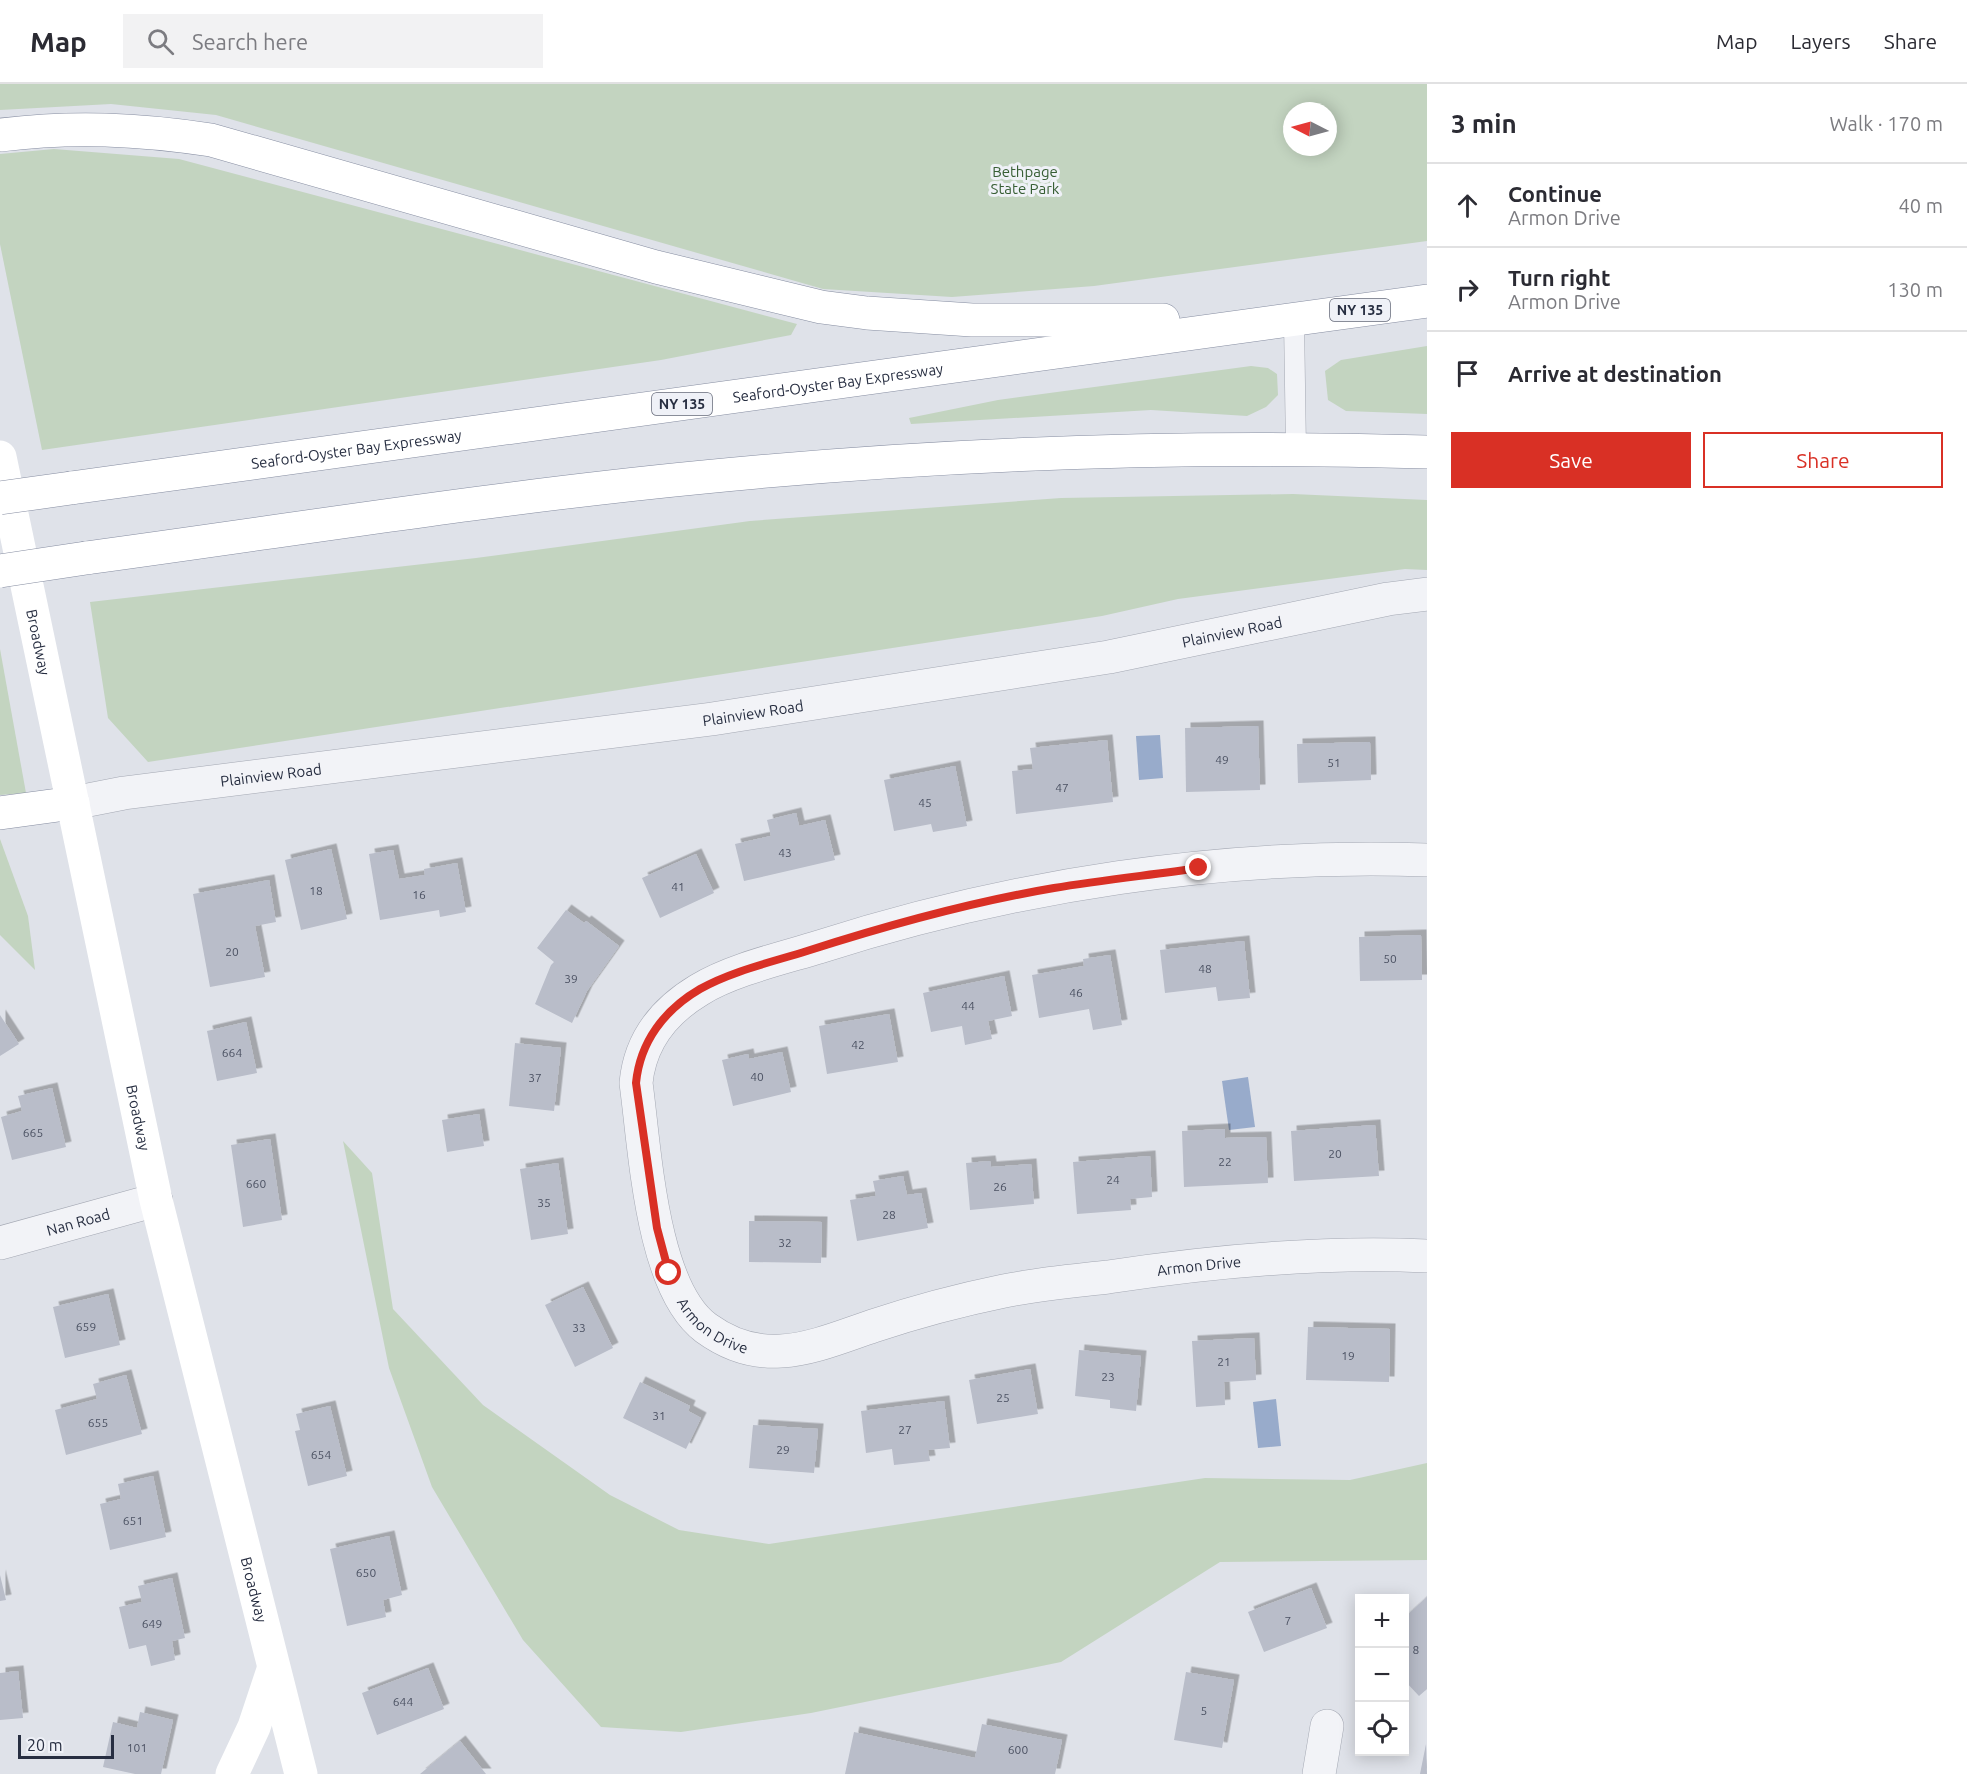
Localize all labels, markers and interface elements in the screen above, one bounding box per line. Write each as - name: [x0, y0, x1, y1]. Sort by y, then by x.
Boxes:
- search box: [123, 14, 543, 68]
- icon: search: [144, 25, 177, 58]
- text: Map: [30, 26, 87, 57]
- text: Search here: [192, 29, 308, 54]
- text: Map: [1716, 29, 1757, 53]
- text: Layers: [1790, 29, 1851, 53]
- text: Share: [1884, 29, 1937, 53]
- north arrow: [1283, 102, 1337, 156]
- text: 3 min: [1451, 109, 1517, 138]
- text: Walk · 170 m: [1830, 112, 1943, 135]
- park label: Bethpage State Park: [991, 163, 1060, 197]
- text: Continue: [1508, 181, 1602, 206]
- icon: ahead: [1451, 189, 1484, 222]
- text: 40 m: [1899, 194, 1943, 217]
- text: Armon Drive: [1508, 206, 1621, 229]
- text: Turn right: [1508, 265, 1610, 290]
- icon: right: [1451, 273, 1484, 306]
- text: 130 m: [1887, 278, 1943, 301]
- text: Armon Drive: [1508, 290, 1621, 313]
- road number: NY 135: [1330, 299, 1390, 321]
- icon: arrive: [1451, 357, 1484, 390]
- street label: Seaford-Oyster Bay Expressway: [731, 359, 944, 405]
- text: Arrive at destination: [1508, 361, 1722, 386]
- road number: NY 135: [652, 393, 712, 415]
- street label: Seaford-Oyster Bay Expressway: [250, 426, 463, 472]
- button: Save: [1451, 432, 1691, 488]
- button: Share: [1703, 432, 1943, 488]
- street label: Broadway: [24, 607, 54, 677]
- street label: Plainview Road: [1180, 613, 1284, 650]
- street label: Plainview Road: [701, 696, 805, 729]
- house number: 49: [1215, 753, 1229, 766]
- house number: 51: [1327, 756, 1341, 769]
- street label: Plainview Road: [219, 760, 322, 789]
- house number: 47: [1055, 781, 1069, 794]
- house number: 45: [918, 796, 932, 809]
- house number: 43: [778, 846, 792, 859]
- route end: [1185, 854, 1211, 880]
- house number: 41: [671, 880, 685, 893]
- house number: 18: [309, 884, 323, 897]
- house number: 16: [412, 888, 426, 901]
- house number: 20: [225, 945, 239, 958]
- house number: 50: [1383, 952, 1397, 965]
- house number: 48: [1198, 962, 1212, 975]
- house number: 39: [564, 972, 578, 985]
- house number: 46: [1069, 986, 1083, 999]
- house number: 44: [961, 999, 975, 1012]
- house number: 42: [851, 1038, 865, 1051]
- house number: 664: [222, 1046, 242, 1059]
- house number: 40: [750, 1070, 764, 1083]
- house number: 37: [528, 1071, 542, 1084]
- street label: Broadway: [123, 1083, 154, 1152]
- house number: 665: [23, 1126, 43, 1139]
- house number: 20: [1328, 1147, 1342, 1160]
- house number: 22: [1218, 1155, 1232, 1168]
- house number: 24: [1106, 1173, 1120, 1186]
- house number: 660: [246, 1177, 266, 1190]
- house number: 26: [993, 1180, 1007, 1193]
- house number: 35: [537, 1196, 551, 1209]
- street label: Nan Road: [44, 1205, 112, 1238]
- house number: 28: [882, 1208, 896, 1221]
- house number: 32: [778, 1236, 792, 1249]
- street label: Armon Drive: [1156, 1252, 1242, 1278]
- route start: [655, 1259, 681, 1285]
- street label: Armon Drive: [674, 1294, 750, 1356]
- house number: 659: [76, 1320, 96, 1333]
- house number: 33: [572, 1321, 586, 1334]
- house number: 19: [1341, 1349, 1355, 1362]
- house number: 21: [1217, 1355, 1231, 1368]
- house number: 23: [1101, 1370, 1115, 1383]
- house number: 25: [996, 1391, 1010, 1404]
- house number: 31: [652, 1409, 666, 1422]
- house number: 655: [88, 1416, 108, 1429]
- house number: 27: [898, 1423, 912, 1436]
- house number: 29: [776, 1443, 790, 1456]
- house number: 654: [311, 1448, 331, 1461]
- house number: 651: [123, 1514, 143, 1527]
- street label: Broadway: [238, 1555, 271, 1624]
- house number: 650: [356, 1566, 376, 1579]
- map controls: [1355, 1594, 1409, 1756]
- button: +: [1355, 1594, 1409, 1648]
- house number: 7: [1285, 1614, 1291, 1627]
- house number: 649: [142, 1617, 162, 1630]
- house number: 8: [1413, 1643, 1420, 1656]
- button: −: [1355, 1648, 1409, 1702]
- house number: 644: [393, 1695, 413, 1708]
- button: locate: [1355, 1702, 1409, 1756]
- house number: 5: [1201, 1704, 1207, 1717]
- scale bar: [18, 1732, 114, 1760]
- text: 20 m: [27, 1736, 63, 1754]
- house number: 101: [127, 1741, 147, 1754]
- house number: 600: [1008, 1743, 1028, 1756]

